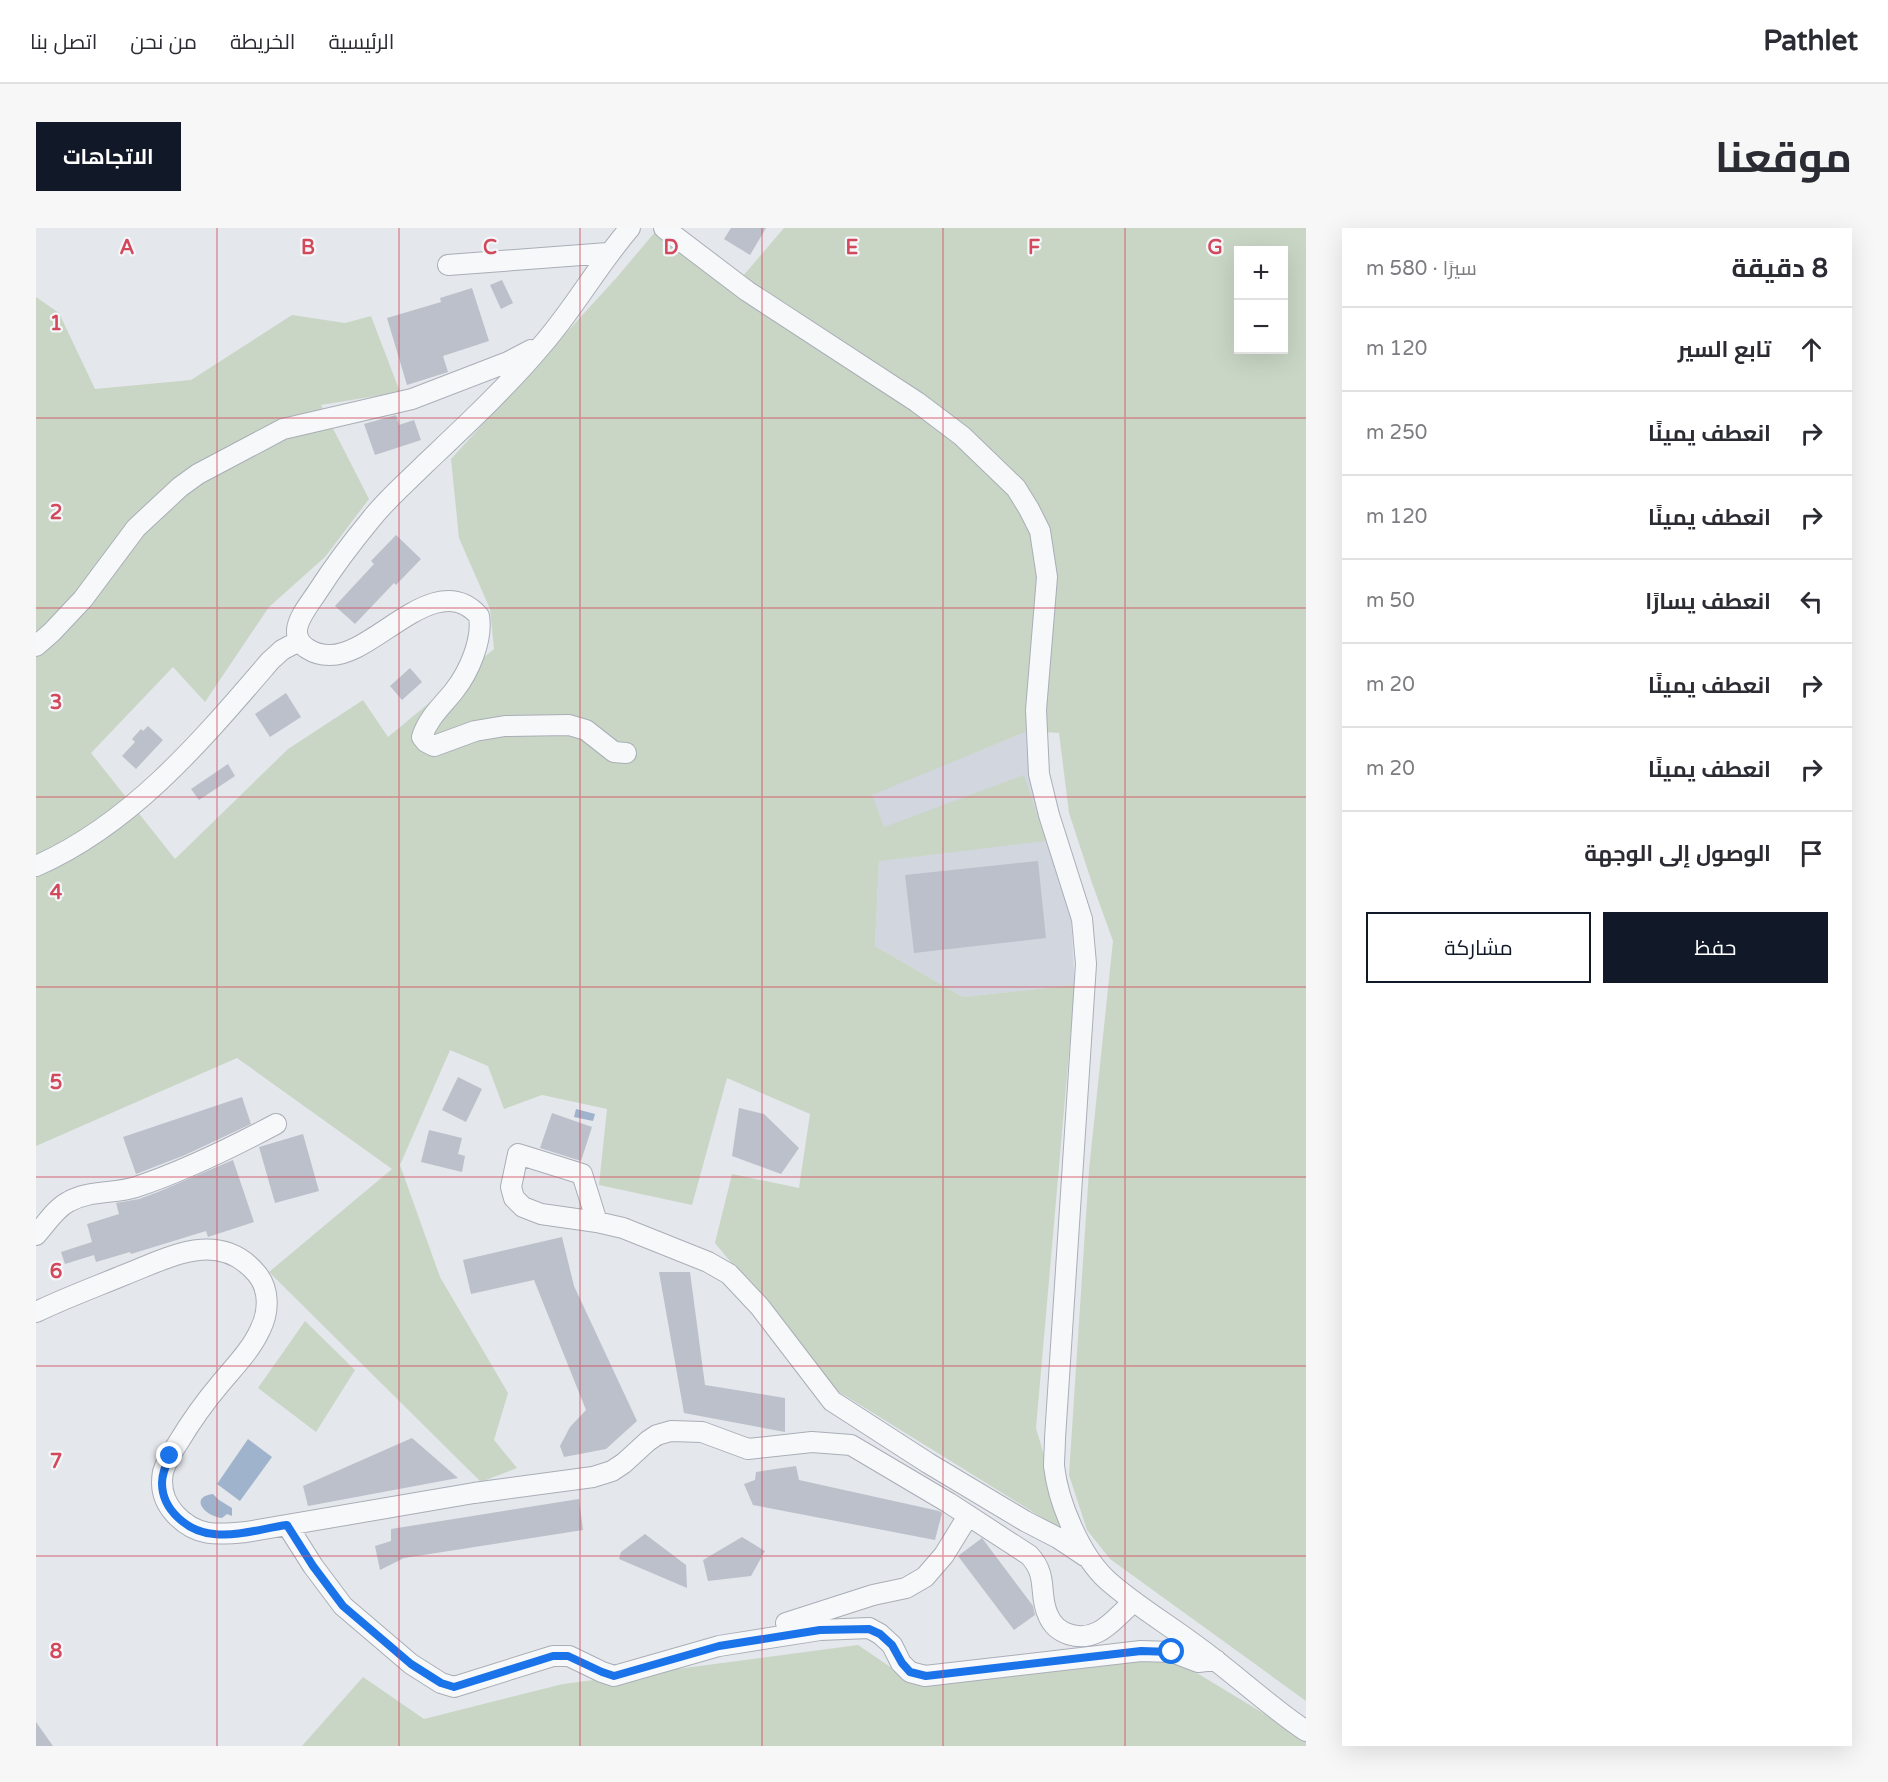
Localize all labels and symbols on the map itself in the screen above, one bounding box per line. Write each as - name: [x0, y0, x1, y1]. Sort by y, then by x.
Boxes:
- text: A: [120, 236, 135, 260]
- text: B: [301, 236, 315, 260]
- text: C: [483, 236, 497, 260]
- text: D: [663, 236, 679, 260]
- text: E: [846, 236, 859, 260]
- text: F: [1028, 236, 1040, 260]
- text: G: [1207, 236, 1223, 260]
- text: 1: [50, 312, 62, 336]
- text: 2: [50, 501, 62, 525]
- text: 3: [50, 691, 62, 715]
- text: 4: [50, 881, 63, 905]
- text: 5: [50, 1071, 62, 1095]
- text: 6: [50, 1260, 62, 1284]
- route end: [156, 1442, 182, 1468]
- text: 7: [50, 1450, 62, 1474]
- route start: [1158, 1638, 1184, 1664]
- text: 8: [50, 1640, 62, 1664]

